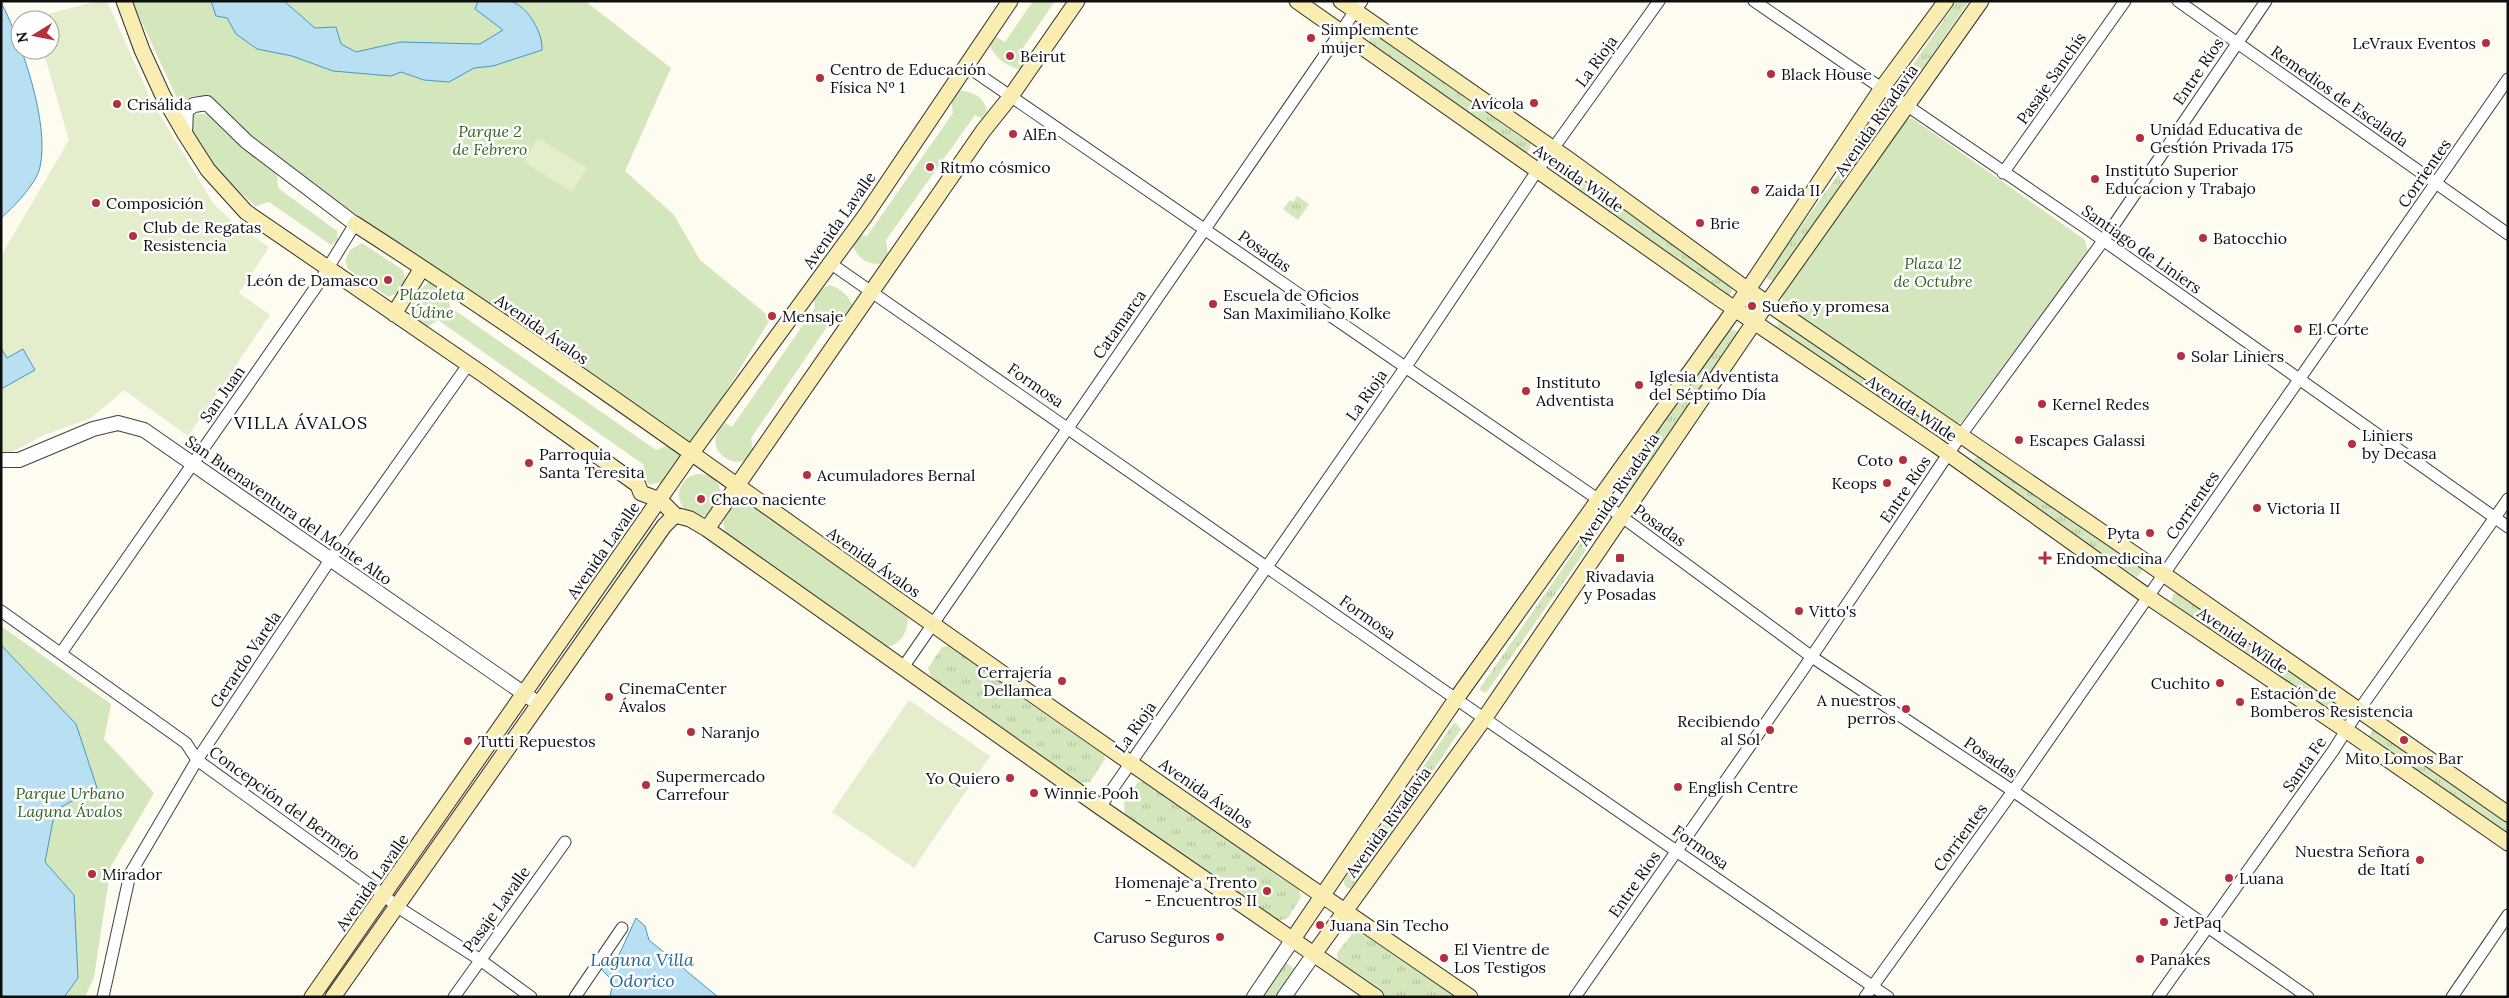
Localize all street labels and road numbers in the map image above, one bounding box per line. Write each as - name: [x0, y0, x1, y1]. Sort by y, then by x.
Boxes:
- street label: Pasaje Sanchís: [2012, 28, 2090, 128]
- street label: La Rioja: [1571, 31, 1621, 91]
- street label: Entre Ríos: [2168, 34, 2228, 108]
- street label: Remedios de Escalada: [2267, 41, 2413, 151]
- street label: Avenida Rivadavia: [1829, 60, 1922, 181]
- street label: Corrientes: [2393, 135, 2455, 211]
- street label: Avenida Wilde: [1529, 139, 1628, 217]
- street label: Avenida Lavalle: [798, 167, 880, 273]
- street label: Santiago de Liniers: [2078, 200, 2206, 298]
- street label: Posadas: [1235, 226, 1295, 276]
- street label: Catamarca: [1088, 286, 1150, 362]
- street label: Avenida Ávalos: [491, 289, 593, 369]
- street label: Formosa: [1004, 358, 1068, 412]
- street label: San Juan: [195, 362, 249, 426]
- street label: La Rioja: [1341, 365, 1391, 425]
- street label: Avenida Wilde: [1862, 370, 1962, 446]
- street label: Avenida Rivadavia: [1572, 429, 1663, 550]
- street label: San Buenaventura del Monte Alto: [182, 431, 396, 589]
- street label: Entre Ríos: [1875, 452, 1935, 526]
- street label: Corrientes: [2161, 467, 2223, 543]
- street label: Avenida Lavalle: [562, 497, 644, 603]
- street label: Posadas: [1630, 499, 1690, 551]
- street label: Avenida Ávalos: [823, 522, 925, 602]
- street label: Formosa: [1336, 590, 1400, 644]
- street label: Avenida Wilde: [2193, 602, 2293, 678]
- street label: Gerardo Varela: [205, 607, 285, 711]
- street label: La Rioja: [1110, 697, 1160, 757]
- street label: Posadas: [1961, 732, 2021, 782]
- street label: Santa Fe: [2278, 732, 2330, 795]
- street label: Concepción del Bermejo: [205, 741, 365, 865]
- street label: Avenida Ávalos: [1155, 753, 1257, 833]
- street label: Avenida Rivadavia: [1341, 763, 1435, 882]
- street label: Corrientes: [1929, 799, 1991, 875]
- street label: Formosa: [1669, 820, 1733, 874]
- street label: Avenida Lavalle: [331, 829, 413, 935]
- street label: Entre Ríos: [1604, 847, 1664, 921]
- street label: Pasaje Lavalle: [458, 862, 534, 956]

